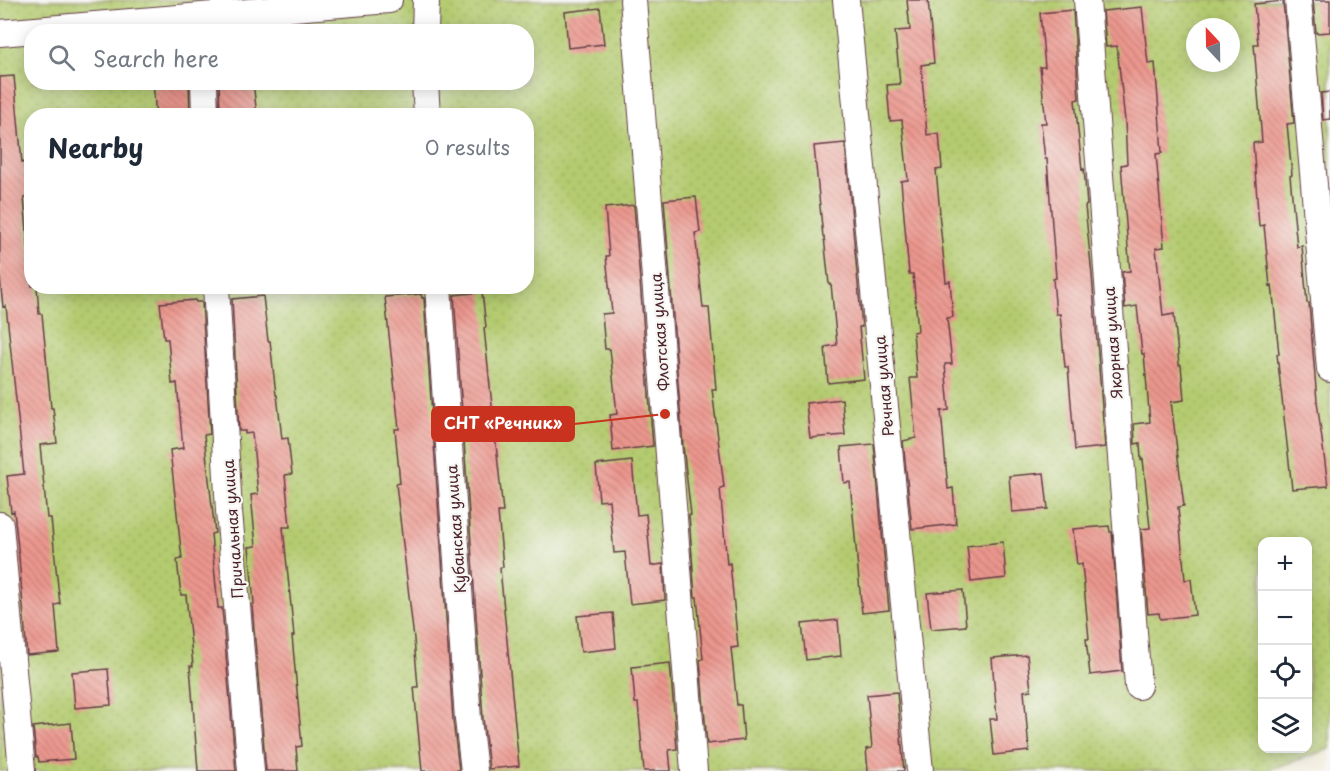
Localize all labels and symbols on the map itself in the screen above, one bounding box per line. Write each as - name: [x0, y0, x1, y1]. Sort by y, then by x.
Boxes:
- north arrow: [1186, 18, 1240, 72]
- street label: Флотская улица: [643, 272, 675, 392]
- street label: Якорная улица: [1097, 286, 1127, 400]
- street label: Речная улица: [867, 334, 899, 437]
- callout: СНТ «Речник»: [432, 407, 574, 441]
- text: СНТ «Речник»: [444, 410, 563, 434]
- street label: Причальная улица: [216, 458, 248, 599]
- street label: Кубанская улица: [439, 463, 471, 594]

